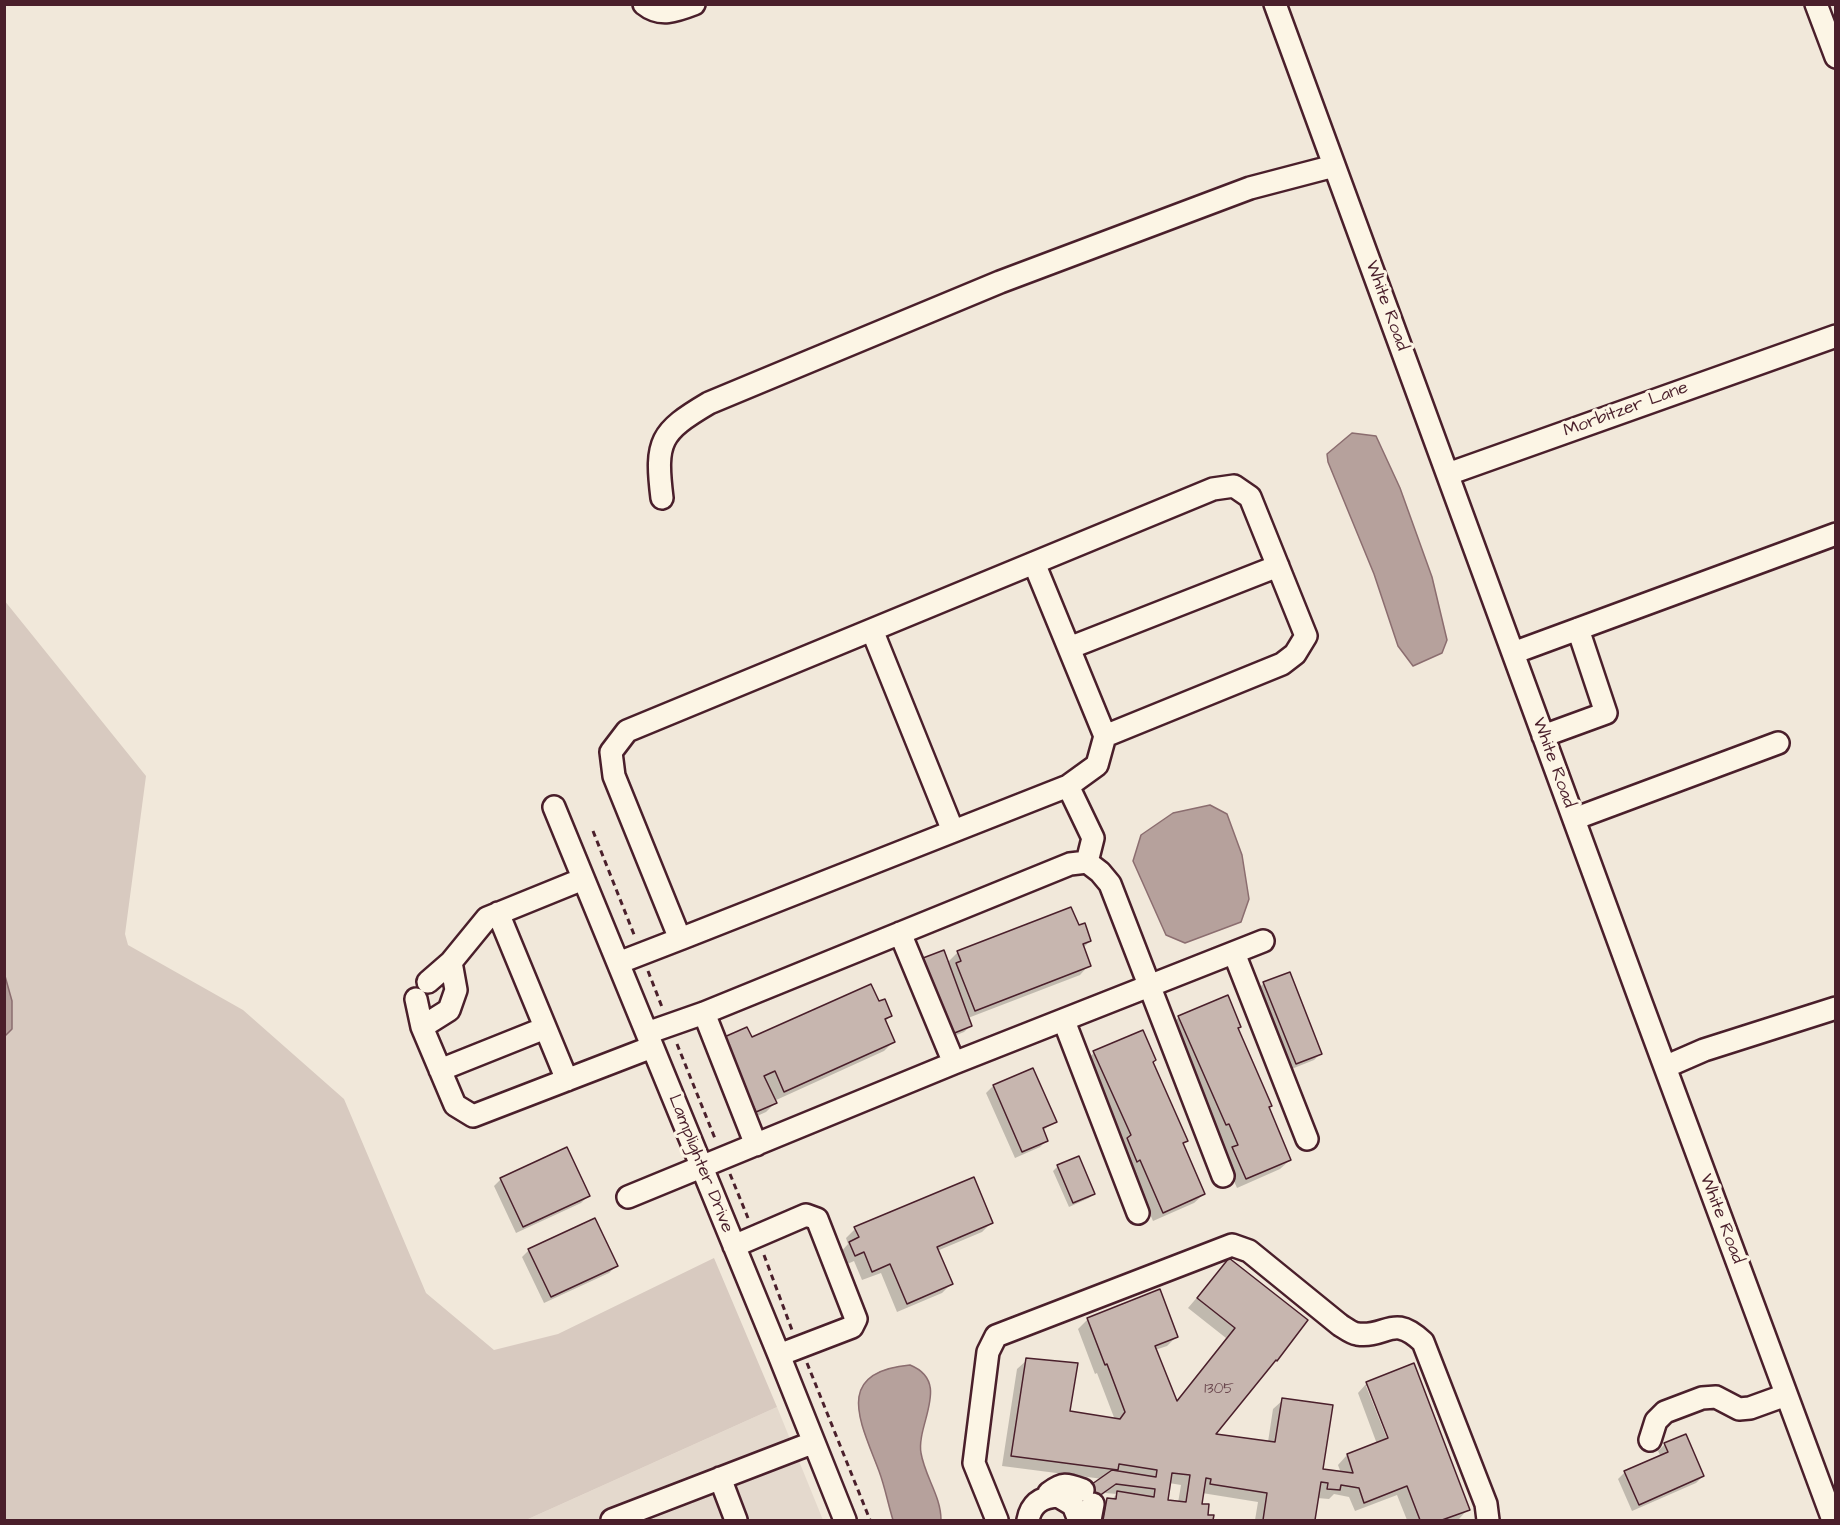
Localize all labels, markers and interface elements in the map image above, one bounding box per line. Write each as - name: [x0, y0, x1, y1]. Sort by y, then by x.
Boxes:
- street label: White Road: [1360, 258, 1412, 354]
- street label: Morbitzer Lane: [1561, 377, 1691, 443]
- street label: White Road: [1527, 715, 1579, 811]
- street label: Lamplighter Drive: [662, 1092, 738, 1236]
- street label: White Road: [1694, 1171, 1748, 1267]
- house number: 1305: [1204, 1381, 1234, 1399]

